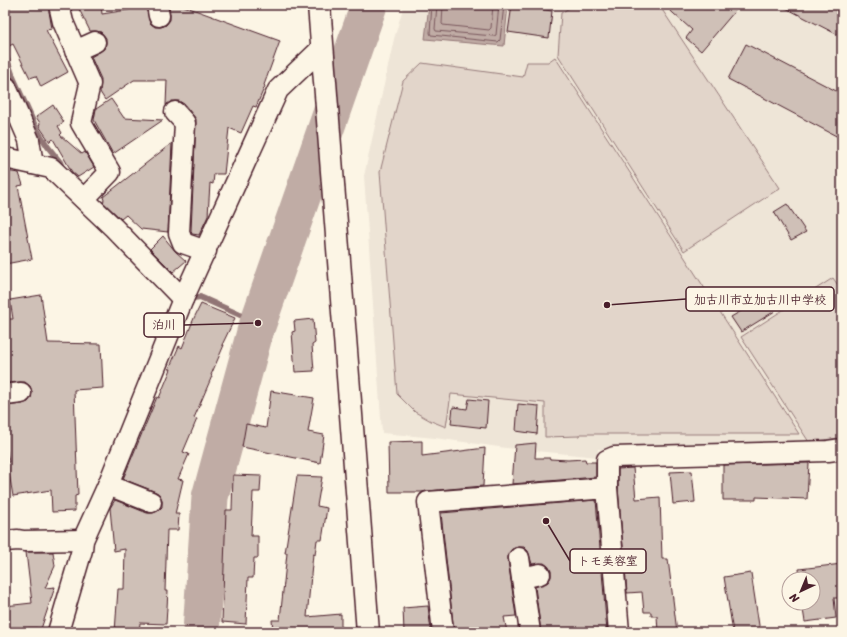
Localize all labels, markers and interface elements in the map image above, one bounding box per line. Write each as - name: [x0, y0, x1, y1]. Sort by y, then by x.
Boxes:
- callout: 加古川市立加古川中学校: [686, 287, 834, 311]
- text: 加古川市立加古川中学校: [694, 289, 826, 311]
- callout: 泊川: [144, 313, 184, 337]
- text: 泊川: [152, 314, 176, 336]
- callout: トモ美容室: [570, 549, 646, 573]
- text: トモ美容室: [578, 550, 638, 572]
- north arrow: [781, 571, 821, 611]
- text: N: [785, 588, 804, 608]

